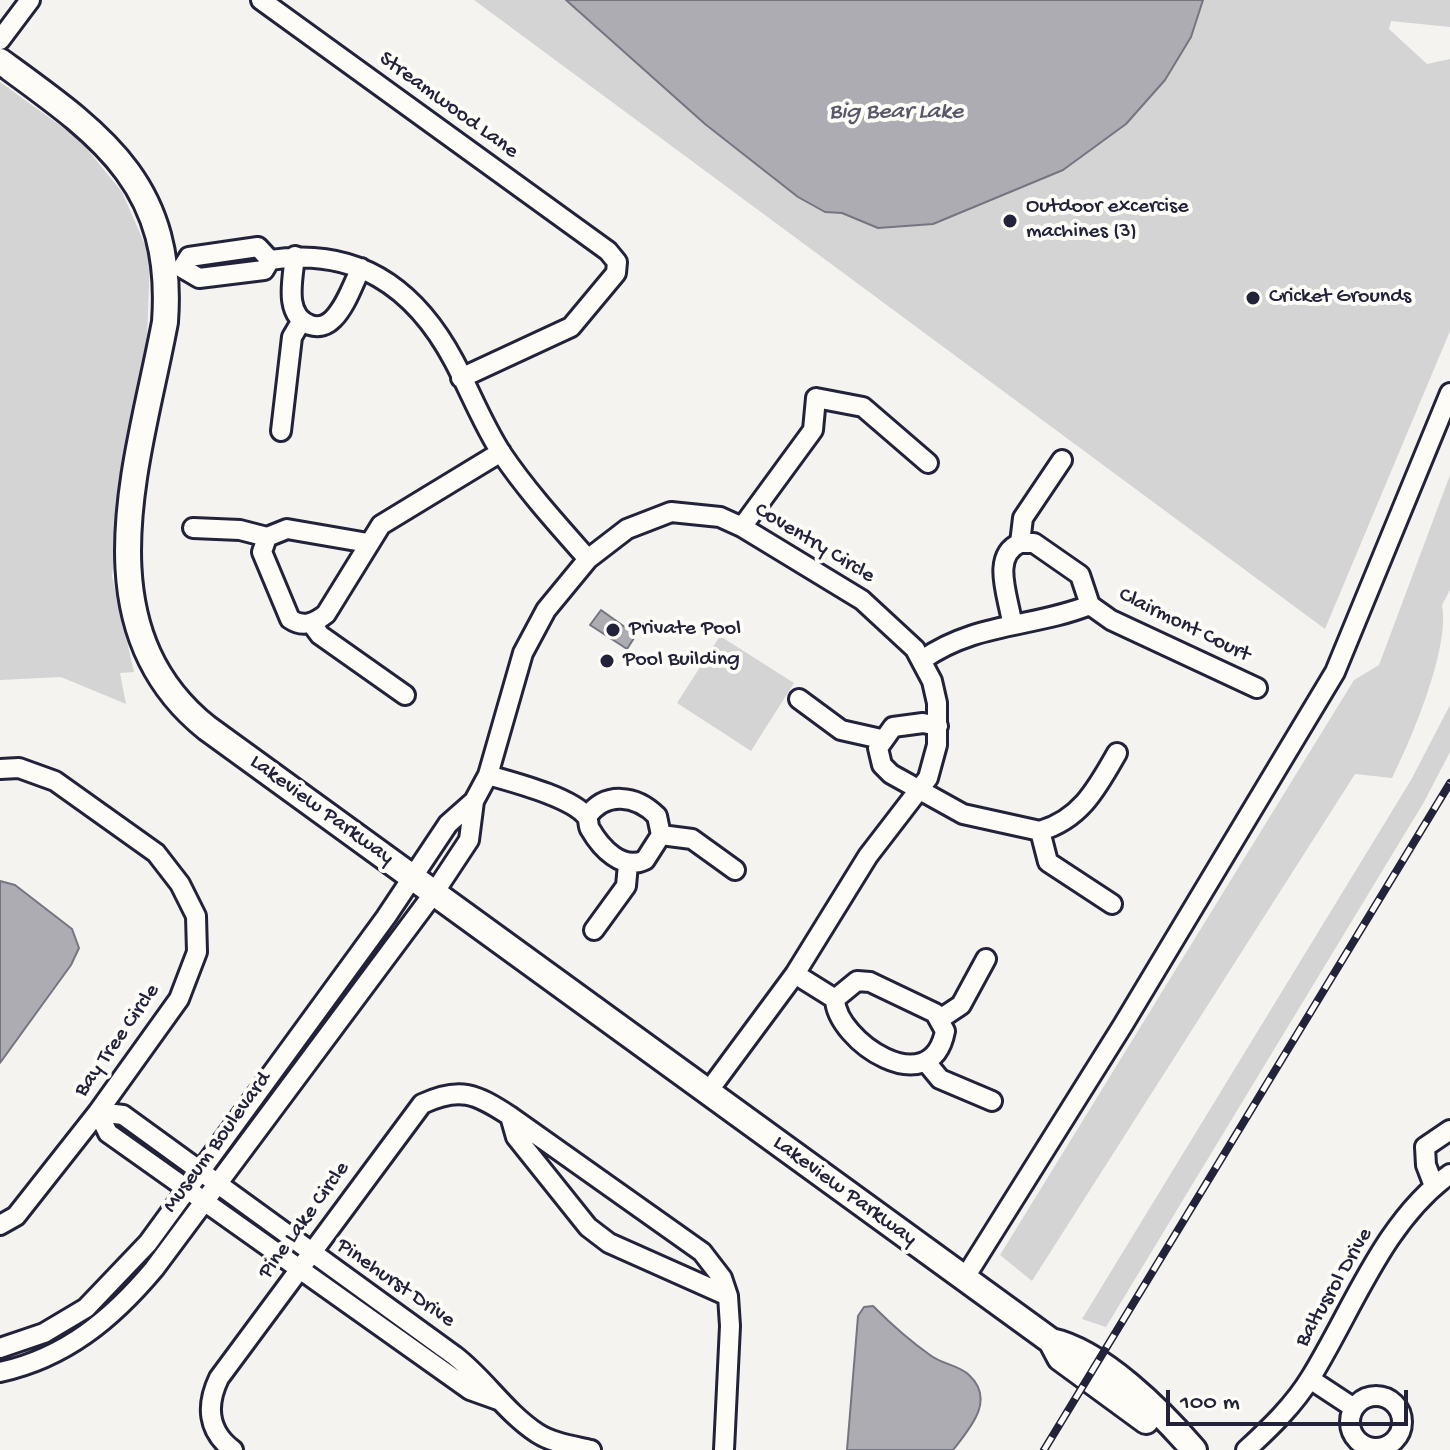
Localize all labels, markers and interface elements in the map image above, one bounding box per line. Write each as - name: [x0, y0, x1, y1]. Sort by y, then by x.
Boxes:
- street label: Streamwood Lane: [373, 46, 523, 166]
- water label: Big Bear Lake: [829, 99, 963, 127]
- place label: Outdoor excercise machines (3): [1026, 195, 1189, 246]
- marker: Outdoor excercise machines (3): [1001, 212, 1019, 230]
- place label: Cricket Grounds: [1269, 285, 1411, 311]
- marker: Cricket Grounds: [1244, 289, 1262, 307]
- street label: Coventry Circle: [749, 498, 879, 590]
- street label: Clairmont Court: [1114, 583, 1254, 669]
- place label: Private Pool: [629, 617, 741, 643]
- marker: Private Pool: [604, 621, 622, 639]
- place label: Pool Building: [623, 648, 740, 674]
- marker: Pool Building: [598, 652, 616, 670]
- street label: Lakeview Parkway: [244, 750, 398, 872]
- street label: Bay Tree Circle: [69, 979, 167, 1103]
- street label: Museum Boulevard: [158, 1067, 278, 1219]
- street label: Lakeview Parkway: [767, 1131, 921, 1253]
- street label: Pine Lake Circle: [254, 1157, 356, 1285]
- street label: Baltusrol Drive: [1290, 1224, 1380, 1352]
- street label: Pinehurst Drive: [331, 1233, 459, 1335]
- scale bar: [1170, 1374, 1412, 1424]
- text: 100 m: [1180, 1389, 1240, 1418]

